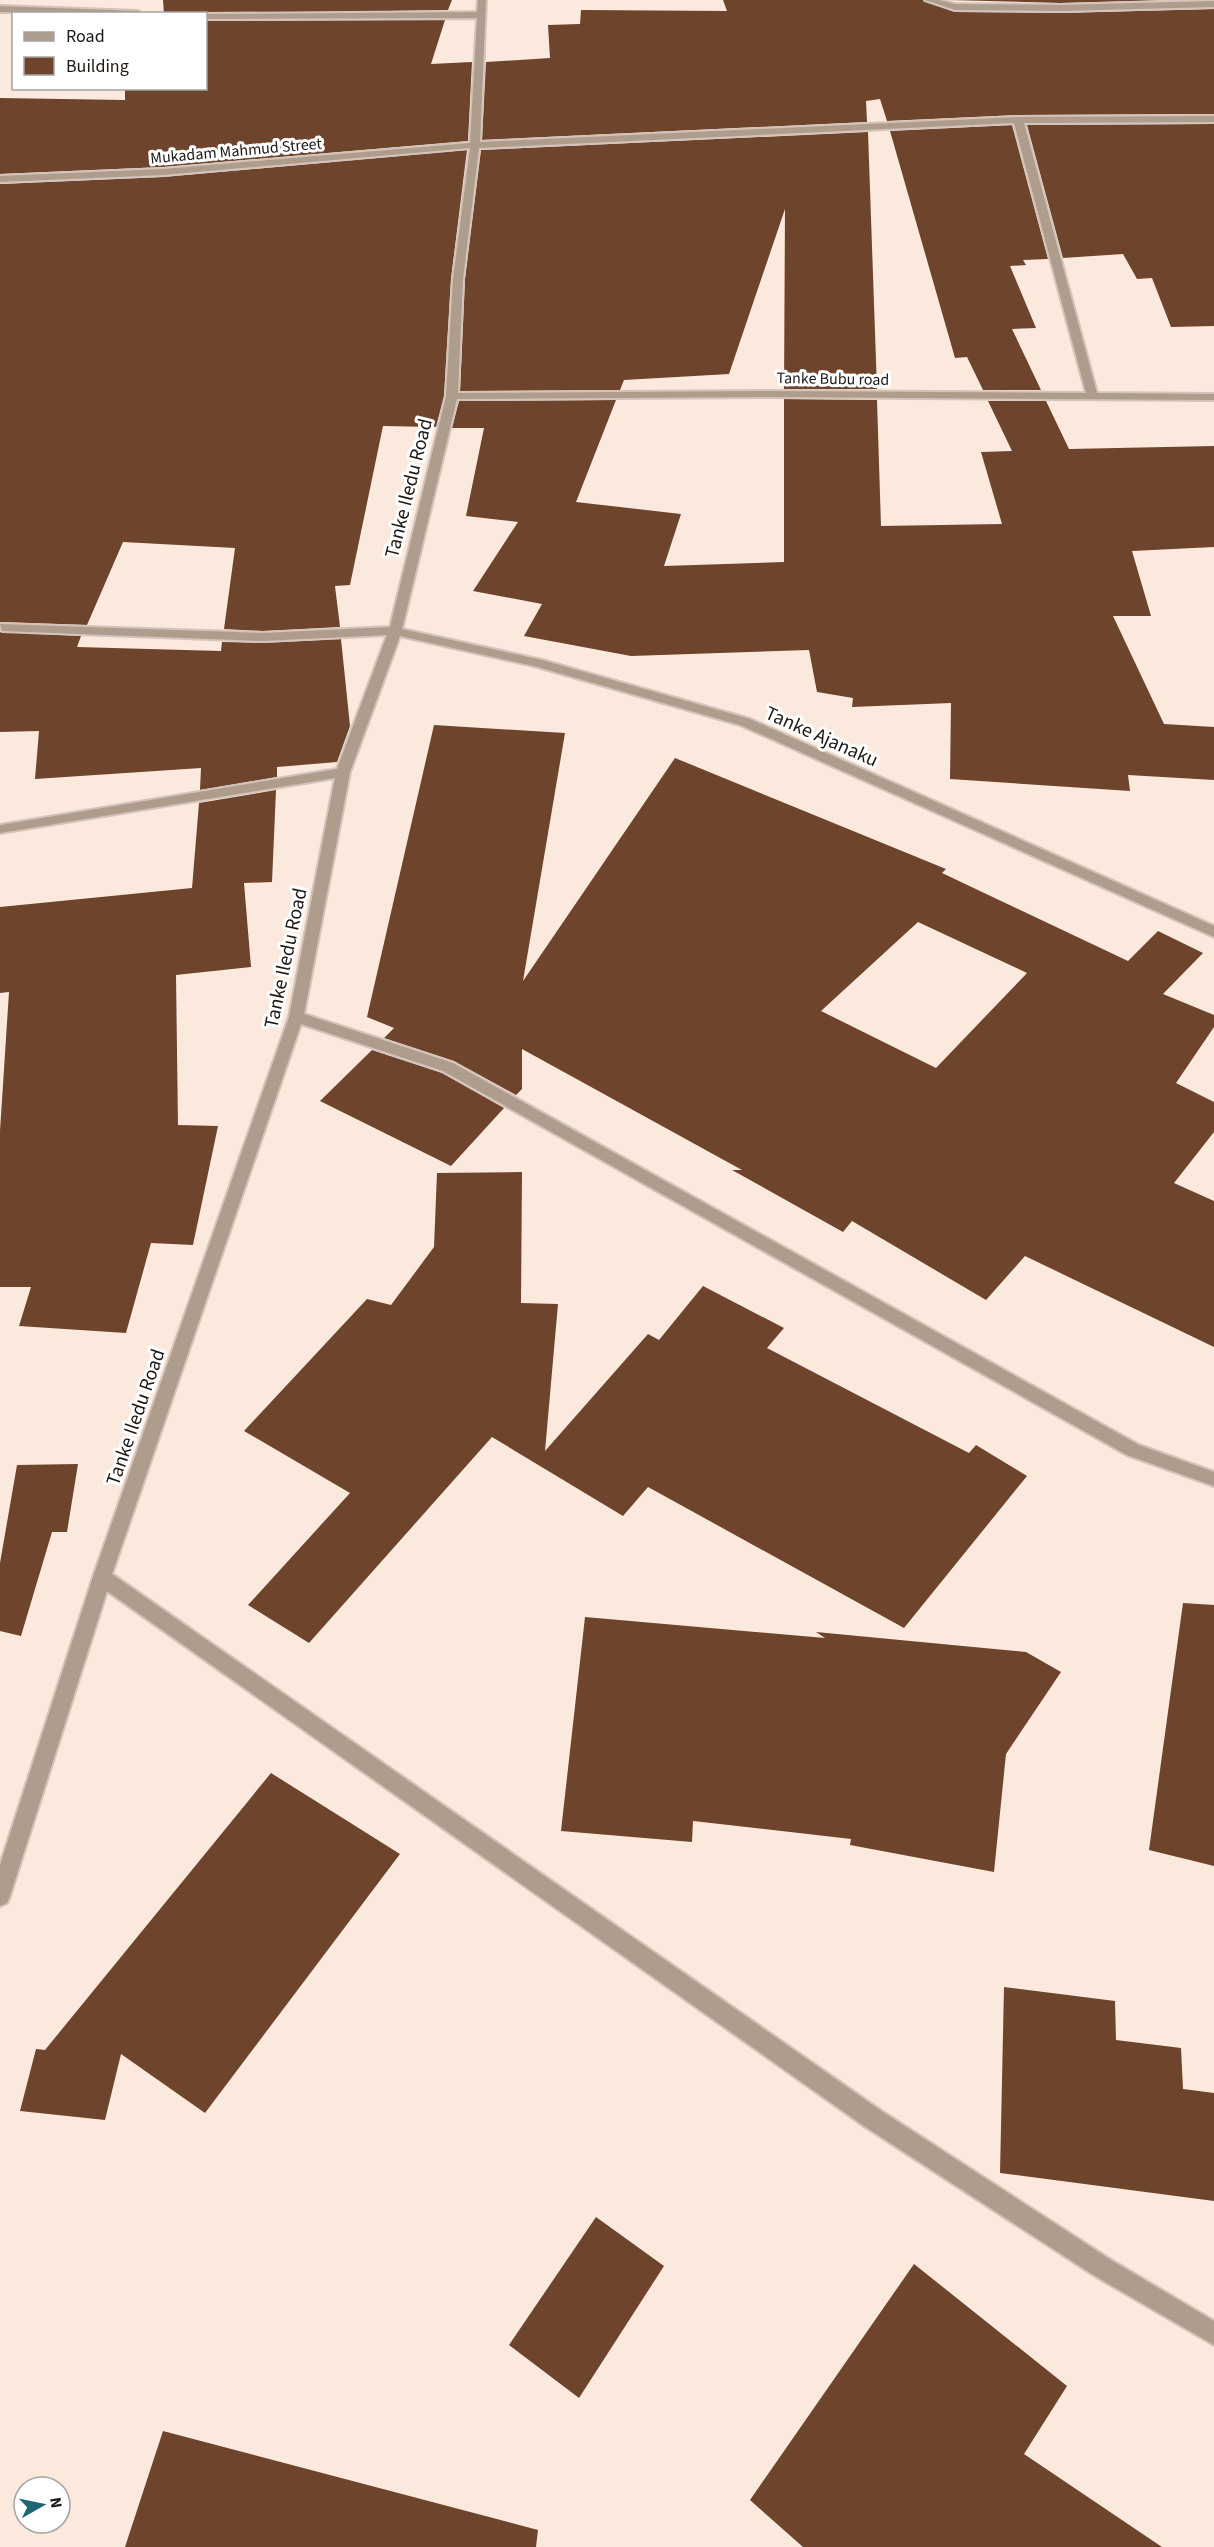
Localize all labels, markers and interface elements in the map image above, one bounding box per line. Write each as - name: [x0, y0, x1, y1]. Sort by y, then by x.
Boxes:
- legend: [12, 12, 207, 90]
- text: Road: [66, 24, 105, 49]
- text: Building: [66, 54, 129, 79]
- street label: Mukadam Mahmud Street: [149, 132, 323, 169]
- street label: Tanke Bubu road: [776, 367, 889, 391]
- street label: Tanke Iledu Road: [378, 416, 440, 561]
- street label: Tanke Ajanaku: [761, 699, 883, 774]
- street label: Tanke Iledu Road: [257, 885, 315, 1031]
- street label: Tanke Iledu Road: [99, 1345, 172, 1489]
- north arrow: [12, 2475, 72, 2535]
- text: N: [44, 2496, 68, 2510]

